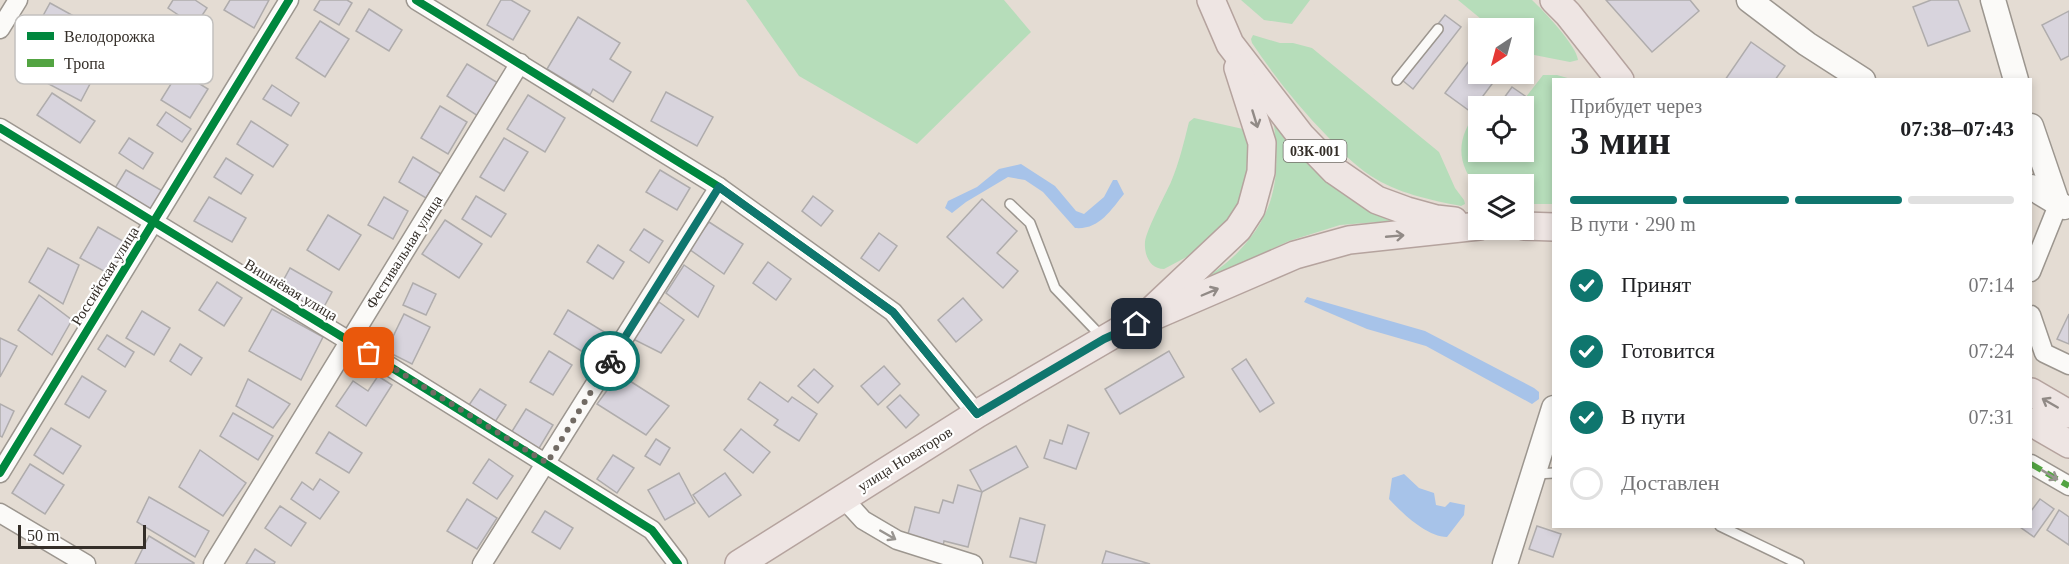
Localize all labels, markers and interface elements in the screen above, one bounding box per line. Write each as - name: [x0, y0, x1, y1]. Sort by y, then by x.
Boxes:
- legend: [15, 15, 213, 84]
- north arrow: [1468, 18, 1534, 84]
- map controls: [1468, 18, 1534, 240]
- text: Велодорожка: [64, 28, 155, 46]
- text: Тропа: [64, 55, 105, 73]
- text: Прибудет через: [1570, 95, 1702, 117]
- button: locate: [1468, 96, 1534, 162]
- one-way arrow: [1250, 109, 1261, 128]
- text: 07:38–07:43: [1900, 116, 2014, 141]
- text: 3 мин: [1570, 119, 1671, 162]
- road number: 03К-001: [1284, 140, 1346, 162]
- button: layers: [1468, 174, 1534, 240]
- street label: Фестивальная улица: [363, 192, 446, 312]
- text: В пути · 290 m: [1570, 213, 1696, 235]
- street label: Российская улица: [68, 223, 142, 328]
- one-way arrow: [1384, 230, 1404, 241]
- street label: Вишнёвая улица: [242, 256, 341, 324]
- icon: check: [1570, 269, 1603, 302]
- text: Принят: [1621, 272, 1691, 297]
- text: 07:14: [1968, 274, 2014, 296]
- one-way arrow: [1200, 286, 1218, 298]
- pin: [1111, 298, 1162, 349]
- icon: home: [1120, 307, 1153, 340]
- pin: [343, 327, 394, 378]
- courier: [580, 331, 640, 391]
- icon: check: [1570, 335, 1603, 368]
- icon: bag: [352, 336, 385, 369]
- text: Готовится: [1621, 338, 1715, 363]
- text: 07:24: [1968, 340, 2014, 362]
- icon: bike: [594, 345, 627, 378]
- one-way arrow: [2042, 396, 2059, 408]
- icon: check: [1570, 401, 1603, 434]
- text: В пути: [1621, 404, 1685, 429]
- text: 07:31: [1968, 406, 2014, 428]
- street label: улица Новаторов: [855, 424, 955, 494]
- one-way arrow: [2041, 469, 2058, 481]
- text: Доставлен: [1621, 470, 1720, 495]
- scale bar: [18, 522, 146, 550]
- text: 50 m: [27, 527, 59, 544]
- one-way arrow: [879, 529, 896, 541]

